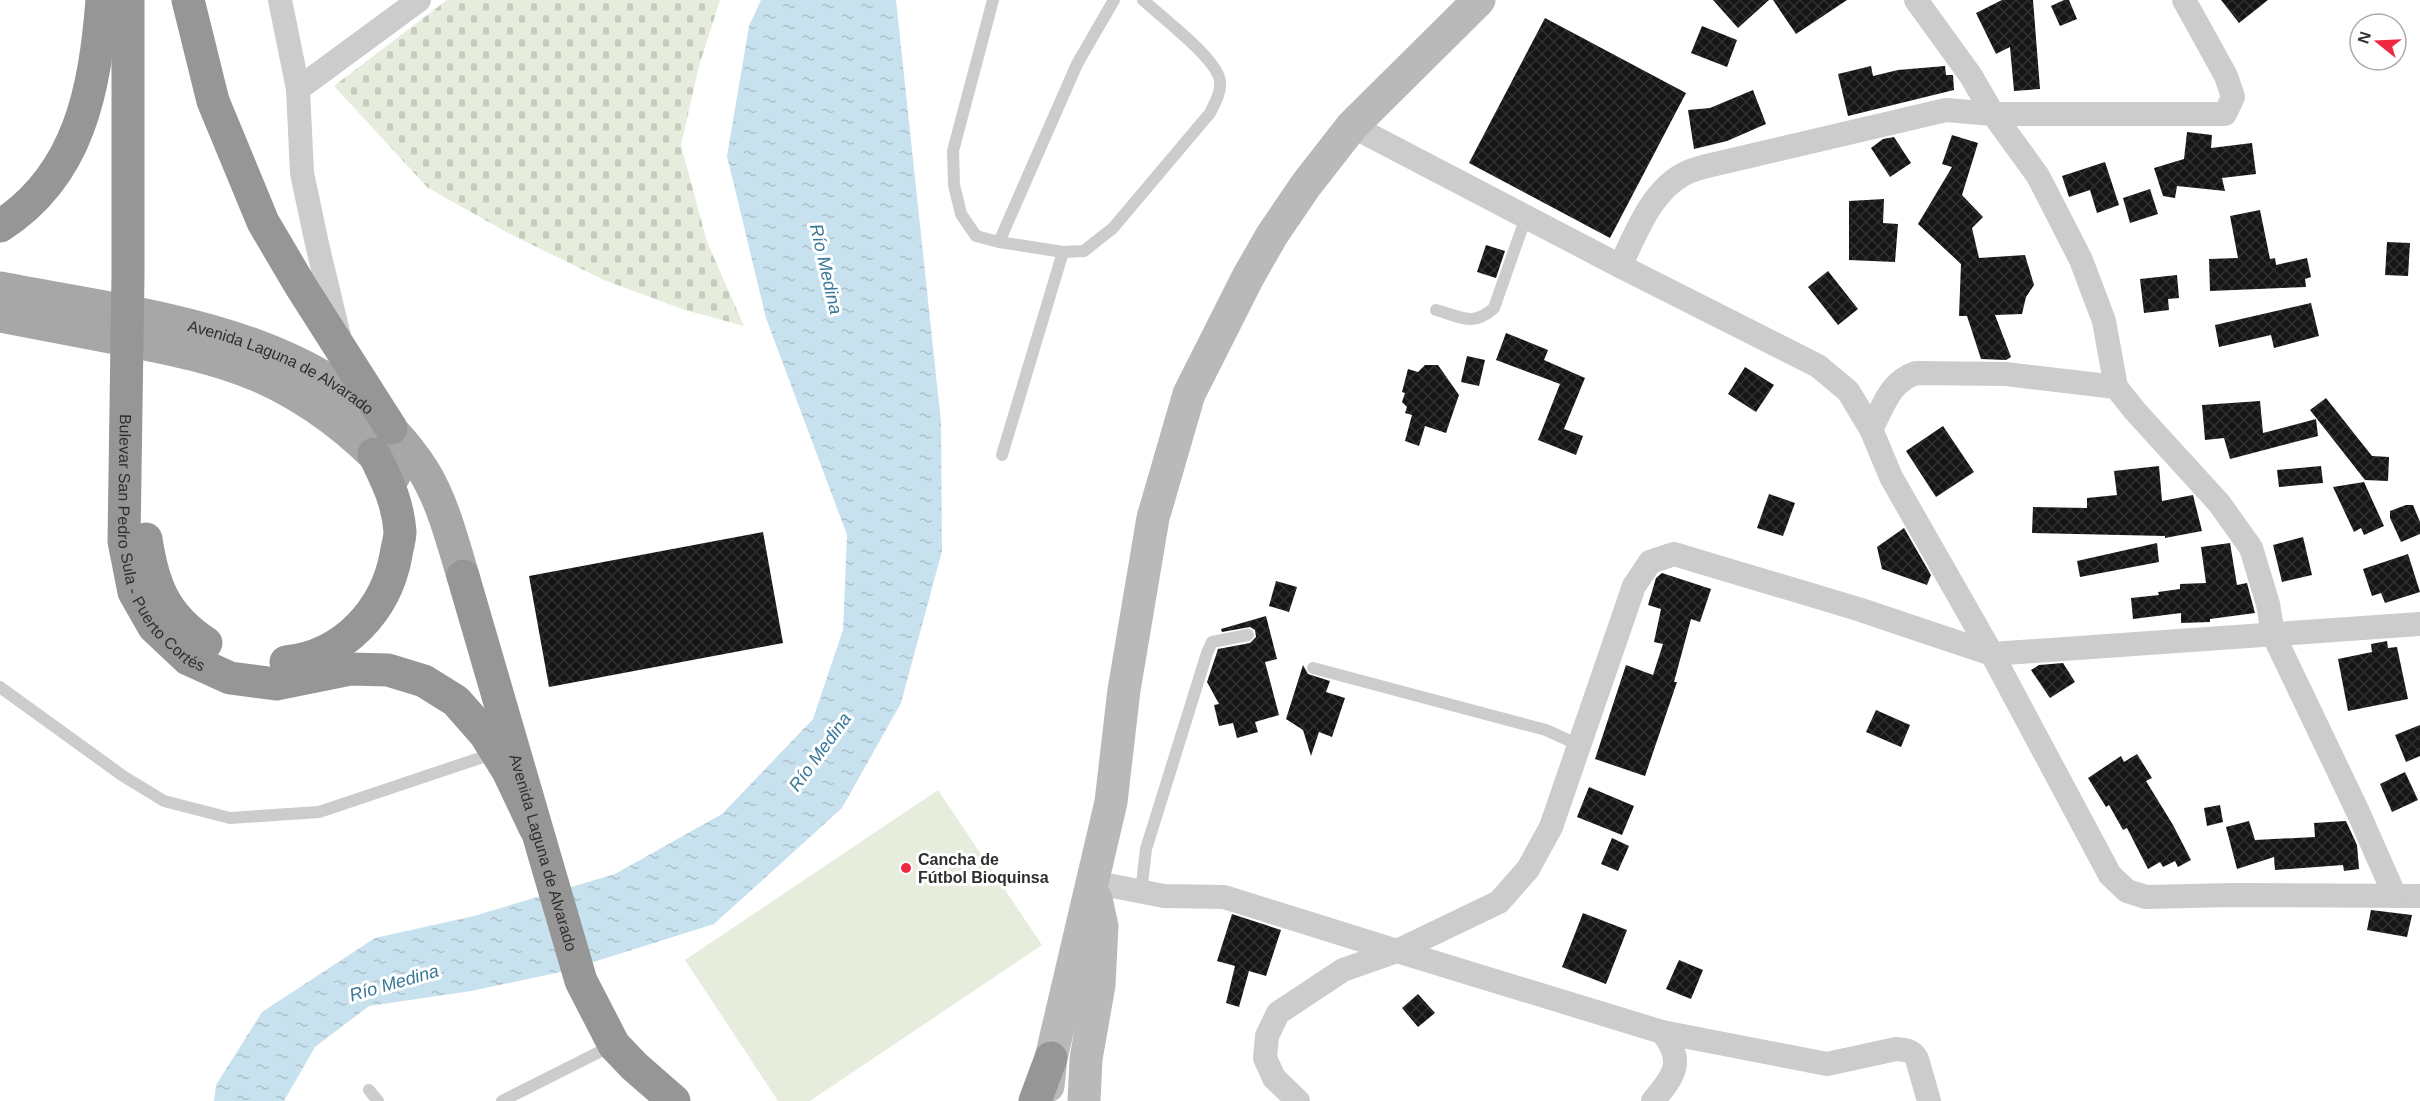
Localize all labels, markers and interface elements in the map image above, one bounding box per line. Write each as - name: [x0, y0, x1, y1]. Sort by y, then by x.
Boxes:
- north arrow: [2348, 12, 2408, 72]
- text: N: [2354, 29, 2374, 46]
- water label: Río Medina: [806, 222, 846, 316]
- street label: Avenida Laguna de Alvarado: [186, 317, 377, 418]
- street label: Bulevar San Pedro Sula - Puerto Cortés: [115, 414, 208, 674]
- water label: Río Medina: [785, 709, 855, 795]
- street label: Avenida Laguna de Alvarado: [507, 752, 580, 953]
- place label: Cancha de Fútbol Bioquinsa: [918, 851, 1049, 886]
- marker: Cancha de Fútbol Bioquinsa: [899, 861, 913, 875]
- water label: Río Medina: [347, 961, 441, 1005]

